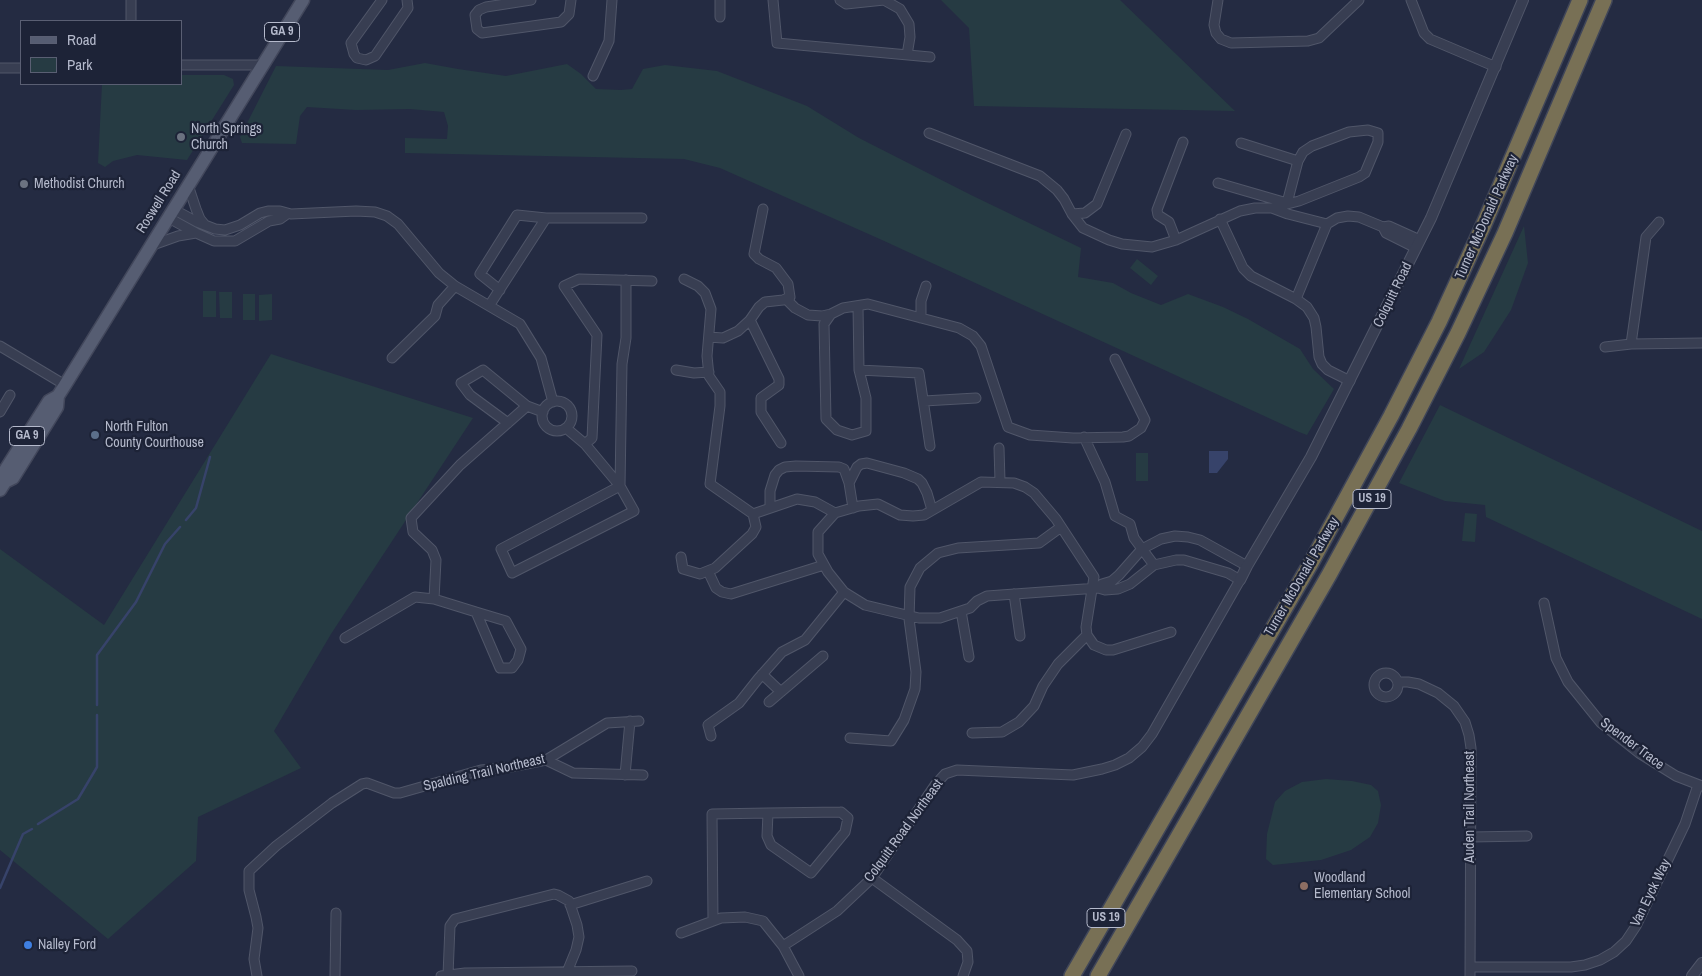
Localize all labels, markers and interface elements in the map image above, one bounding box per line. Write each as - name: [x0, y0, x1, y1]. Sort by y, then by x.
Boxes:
- legend: [20, 20, 182, 85]
- road number: GA 9: [264, 22, 300, 42]
- text: Road: [67, 29, 96, 50]
- text: Park: [67, 54, 92, 75]
- place label: North Springs Church: [191, 121, 262, 154]
- marker: North Springs Church: [175, 131, 187, 143]
- street label: Turner McDonald Parkway: [1452, 152, 1522, 282]
- street label: Roswell Road: [133, 168, 185, 236]
- place label: Methodist Church: [34, 176, 125, 192]
- marker: Methodist Church: [18, 178, 30, 190]
- street label: Colquitt Road: [1370, 260, 1416, 330]
- place label: North Fulton County Courthouse: [105, 419, 204, 452]
- road number: GA 9: [10, 426, 44, 446]
- marker: North Fulton County Courthouse: [89, 429, 101, 441]
- road number: US 19: [1353, 489, 1391, 508]
- street label: Turner McDonald Parkway: [1261, 514, 1343, 640]
- street label: Spender Trace: [1597, 715, 1667, 773]
- street label: Spalding Trail Northeast: [422, 751, 546, 795]
- street label: Auden Trail Northeast: [1462, 751, 1478, 863]
- street label: Colquitt Road Northeast: [861, 776, 947, 886]
- street label: Van Eyck Way: [1627, 856, 1675, 930]
- place label: Woodland Elementary School: [1314, 870, 1410, 902]
- marker: Woodland Elementary School: [1298, 880, 1310, 892]
- road number: US 19: [1087, 908, 1125, 928]
- place label: Nalley Ford: [38, 937, 96, 953]
- marker: Nalley Ford: [22, 939, 34, 951]

